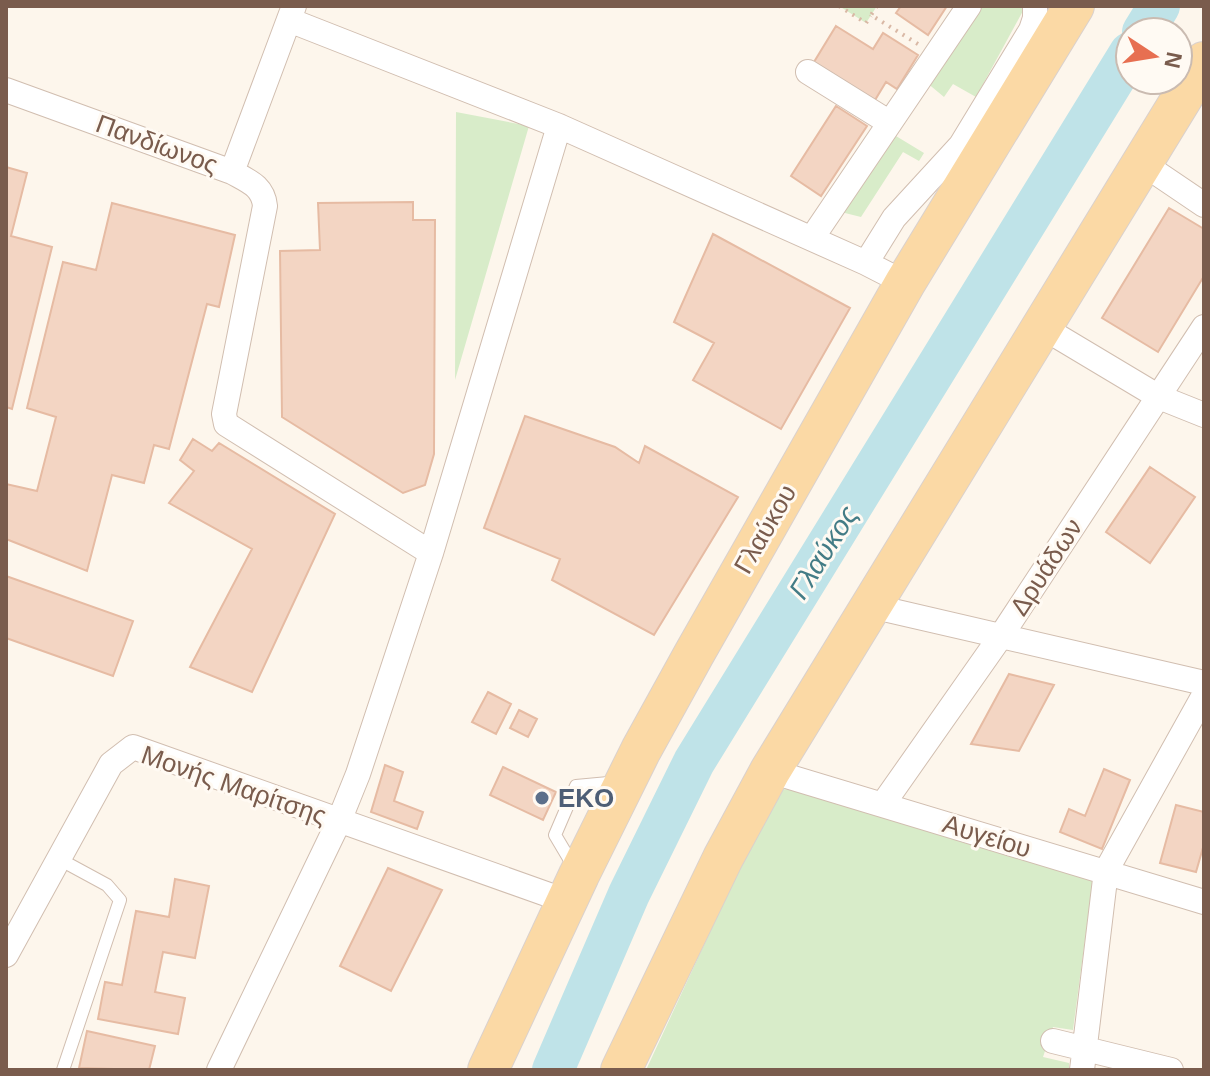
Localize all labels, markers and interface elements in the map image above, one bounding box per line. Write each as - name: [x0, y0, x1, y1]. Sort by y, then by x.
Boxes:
- north arrow: [1114, 16, 1194, 96]
- text: N: [1159, 50, 1187, 70]
- street label: Πανδίωνος: [92, 108, 222, 180]
- street label: Γλαύκου: [728, 479, 802, 579]
- water label: Γλαύκος: [783, 500, 864, 604]
- street label: Δρυάδων: [1004, 513, 1088, 621]
- street label: Μονής Μαρίτσης: [138, 739, 330, 831]
- place label: EKO: [558, 783, 614, 813]
- marker: EKO: [533, 789, 551, 807]
- street label: Αυγείου: [939, 808, 1035, 864]

